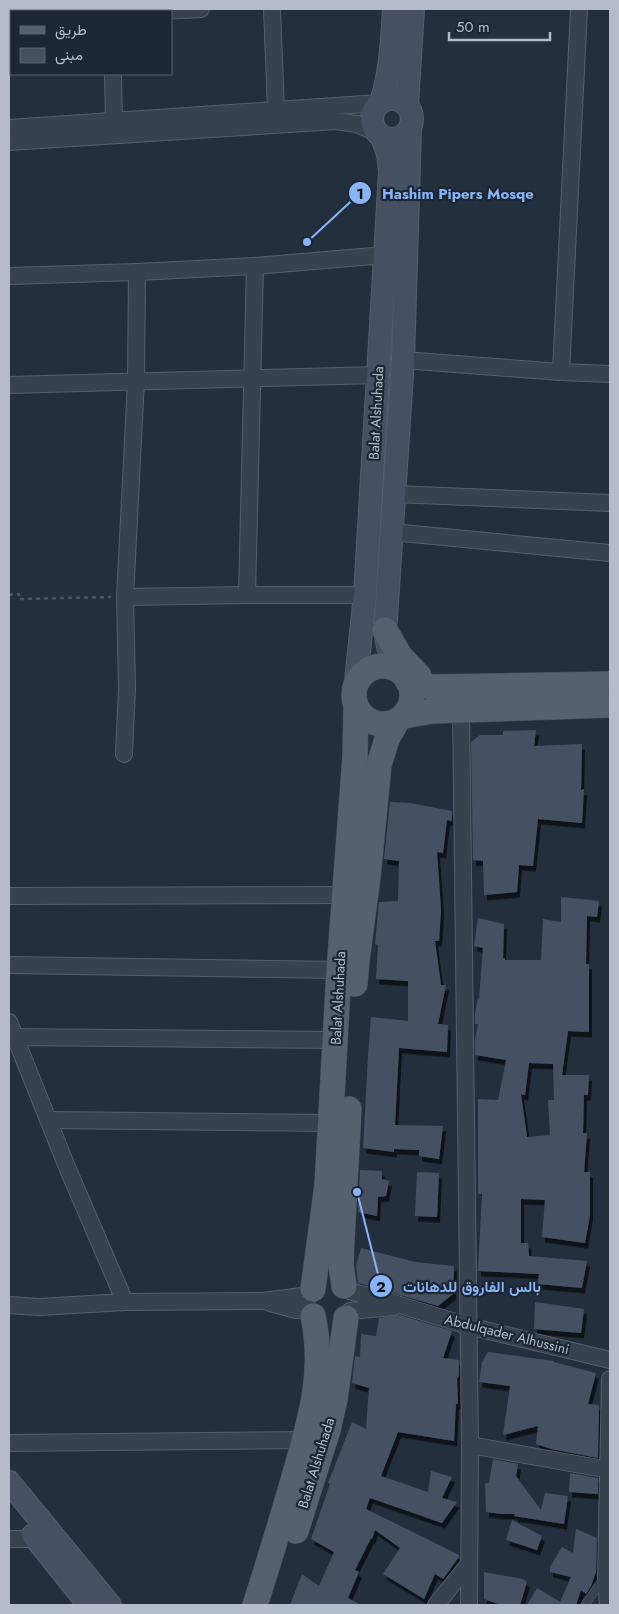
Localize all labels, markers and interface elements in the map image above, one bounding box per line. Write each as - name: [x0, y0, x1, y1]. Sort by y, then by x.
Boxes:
- legend: [10, 10, 172, 75]
- scale bar: [449, 10, 550, 42]
- text: 50 m: [456, 16, 490, 38]
- text: طريق: [55, 19, 87, 41]
- text: مبنى: [55, 44, 83, 66]
- callout: Hashim Pipers Mosqe: [347, 178, 544, 208]
- text: 1: [356, 183, 364, 205]
- text: Hashim Pipers Mosqe: [382, 183, 534, 205]
- street label: Balat Alshuhada: [364, 366, 388, 460]
- street label: Balat Alshuhada: [326, 951, 350, 1045]
- callout: بالس الفاروق للدهانات: [368, 1271, 551, 1301]
- text: 2: [376, 1276, 386, 1298]
- text: بالس الفاروق للدهانات: [403, 1276, 541, 1298]
- street label: Abdulqader Alhussini: [443, 1309, 571, 1359]
- street label: Balat Alshuhada: [293, 1415, 339, 1511]

